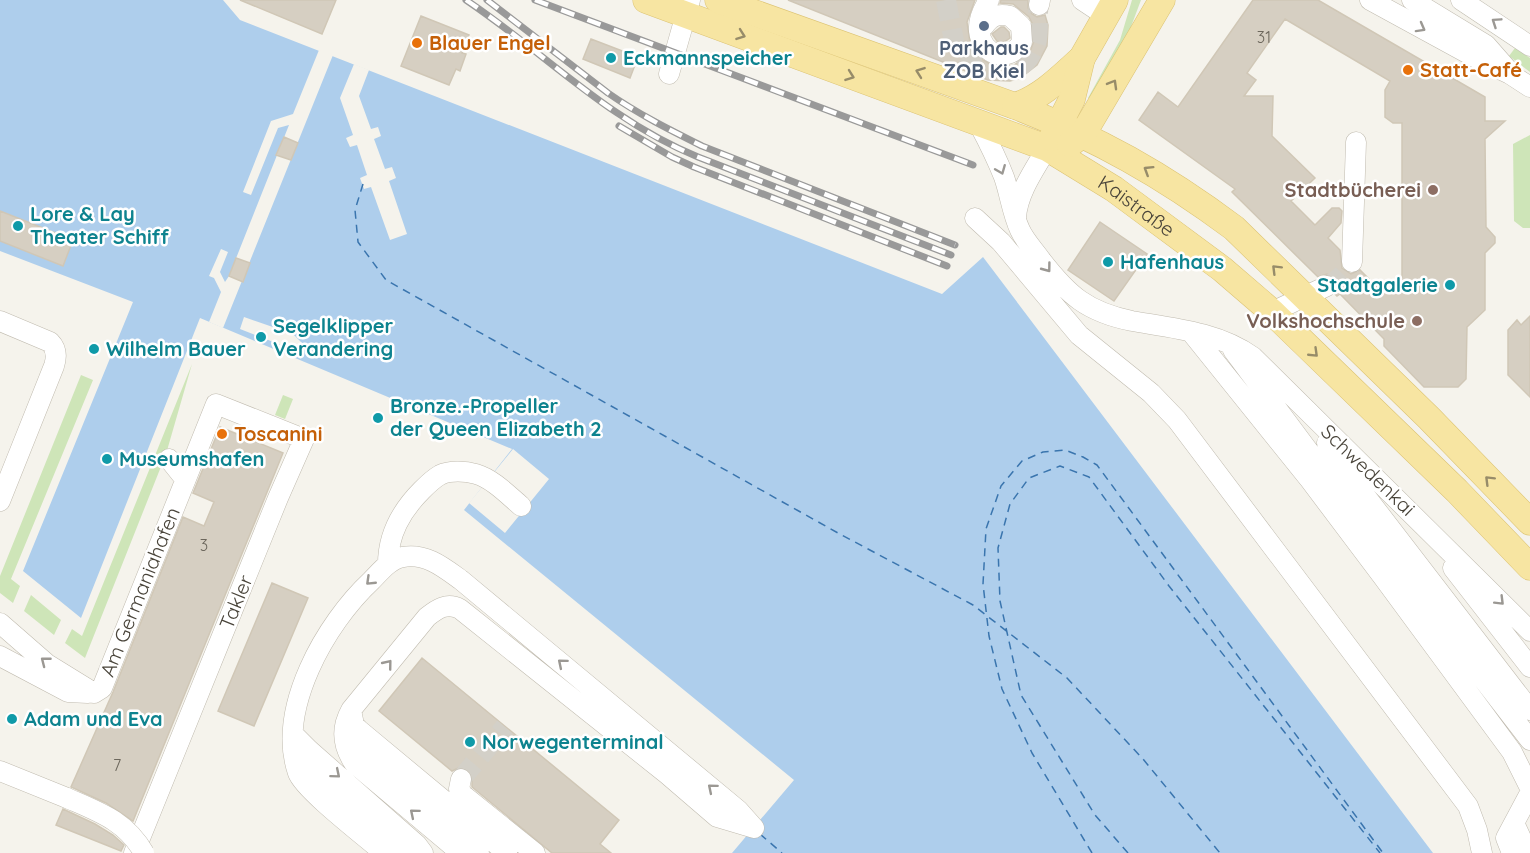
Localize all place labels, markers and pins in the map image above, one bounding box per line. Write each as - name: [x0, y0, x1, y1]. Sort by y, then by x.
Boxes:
- marker: Parkhaus ZOB Kiel: [977, 19, 991, 33]
- place label: Blauer Engel: [429, 30, 551, 55]
- place label: Parkhaus ZOB Kiel: [939, 35, 1029, 83]
- marker: Blauer Engel: [410, 36, 424, 50]
- place label: Eckmannspeicher: [623, 45, 793, 70]
- marker: Eckmannspeicher: [604, 51, 618, 65]
- place label: Statt-Café: [1420, 57, 1522, 82]
- marker: Statt-Café: [1401, 63, 1415, 77]
- place label: Stadtbücherei: [1285, 177, 1421, 202]
- marker: Stadtbücherei: [1426, 183, 1440, 197]
- place label: Lore & Lay Theater Schiff: [30, 201, 170, 249]
- marker: Lore & Lay Theater Schiff: [11, 219, 25, 233]
- place label: Hafenhaus: [1120, 249, 1224, 274]
- marker: Hafenhaus: [1101, 255, 1115, 269]
- place label: Stadtgalerie: [1317, 272, 1438, 297]
- marker: Stadtgalerie: [1443, 278, 1457, 292]
- place label: Volkshochschule: [1246, 308, 1405, 333]
- place label: Segelklipper Verandering: [273, 313, 394, 361]
- marker: Volkshochschule: [1410, 314, 1424, 328]
- marker: Segelklipper Verandering: [254, 330, 268, 344]
- place label: Wilhelm Bauer: [106, 336, 246, 361]
- marker: Wilhelm Bauer: [87, 342, 101, 356]
- place label: Bronze.-Propeller der Queen Elizabeth 2: [390, 393, 602, 441]
- marker: Bronze.-Propeller der Queen Elizabeth 2: [371, 411, 385, 425]
- place label: Toscanini: [234, 421, 322, 446]
- marker: Toscanini: [215, 427, 229, 441]
- place label: Museumshafen: [119, 446, 265, 471]
- marker: Museumshafen: [100, 452, 114, 466]
- place label: Adam und Eva: [24, 706, 163, 731]
- marker: Adam und Eva: [5, 712, 19, 726]
- place label: Norwegenterminal: [482, 729, 664, 754]
- marker: Norwegenterminal: [463, 735, 477, 749]

